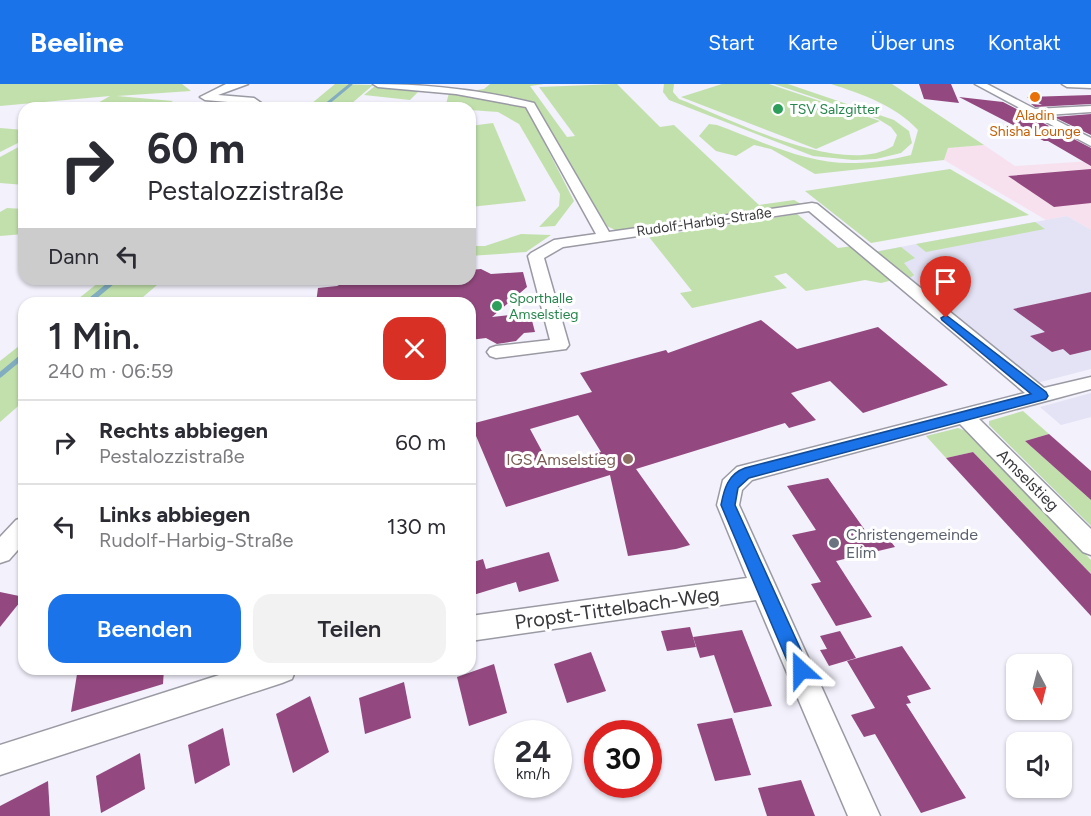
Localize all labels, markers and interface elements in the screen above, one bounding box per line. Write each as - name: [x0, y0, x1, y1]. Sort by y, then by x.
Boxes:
- text: Beeline: [30, 25, 124, 59]
- text: Start: [708, 30, 755, 55]
- text: Karte: [788, 30, 838, 55]
- text: Über uns: [871, 30, 955, 55]
- text: Kontakt: [988, 30, 1061, 55]
- marker: Aladin Shisha Lounge: [1028, 90, 1042, 104]
- place label: TSV Salzgitter: [790, 101, 880, 118]
- marker: TSV Salzgitter: [771, 102, 785, 116]
- place label: Aladin Shisha Lounge: [989, 107, 1081, 140]
- text: 60 m: [147, 123, 245, 174]
- icon: right: [48, 126, 126, 204]
- text: Pestalozzistraße: [147, 174, 344, 207]
- street label: Rudolf-Harbig-Straße: [635, 204, 773, 240]
- icon: left: [111, 240, 144, 273]
- text: Dann: [48, 243, 99, 270]
- pin: [920, 256, 971, 318]
- icon: arrive: [929, 265, 962, 298]
- place label: Sporthalle Amselstieg: [509, 290, 579, 323]
- marker: Sporthalle Amselstieg: [490, 299, 504, 313]
- text: 1 Min.: [48, 315, 140, 358]
- button: close: [383, 317, 446, 380]
- text: 240 m · 06:59: [48, 359, 173, 383]
- text: Rechts abbiegen: [99, 417, 268, 444]
- icon: right: [48, 426, 81, 459]
- text: 60 m: [395, 429, 446, 456]
- text: Pestalozzistraße: [99, 444, 245, 468]
- street label: Amselstieg: [993, 445, 1063, 515]
- place label: IGS Amselstieg: [506, 450, 616, 469]
- marker: IGS Amselstieg: [621, 452, 635, 466]
- text: Links abbiegen: [99, 501, 250, 528]
- icon: left: [48, 510, 81, 543]
- text: 130 m: [387, 513, 446, 540]
- place label: Christengemeinde Elim: [846, 525, 978, 562]
- text: Rudolf-Harbig-Straße: [99, 528, 294, 552]
- marker: Christengemeinde Elim: [827, 536, 841, 550]
- street label: Propst-Tittelbach-Weg: [513, 582, 721, 634]
- button: Beenden: [48, 594, 241, 663]
- button: Teilen: [253, 594, 446, 663]
- position arrow: [769, 638, 833, 702]
- north arrow: [1006, 654, 1072, 720]
- map controls: [1006, 654, 1072, 798]
- speed limit sign: 30: [584, 720, 662, 798]
- button: sound: [1006, 732, 1072, 798]
- text: 24: [515, 733, 551, 770]
- text: km/h: [516, 765, 550, 783]

